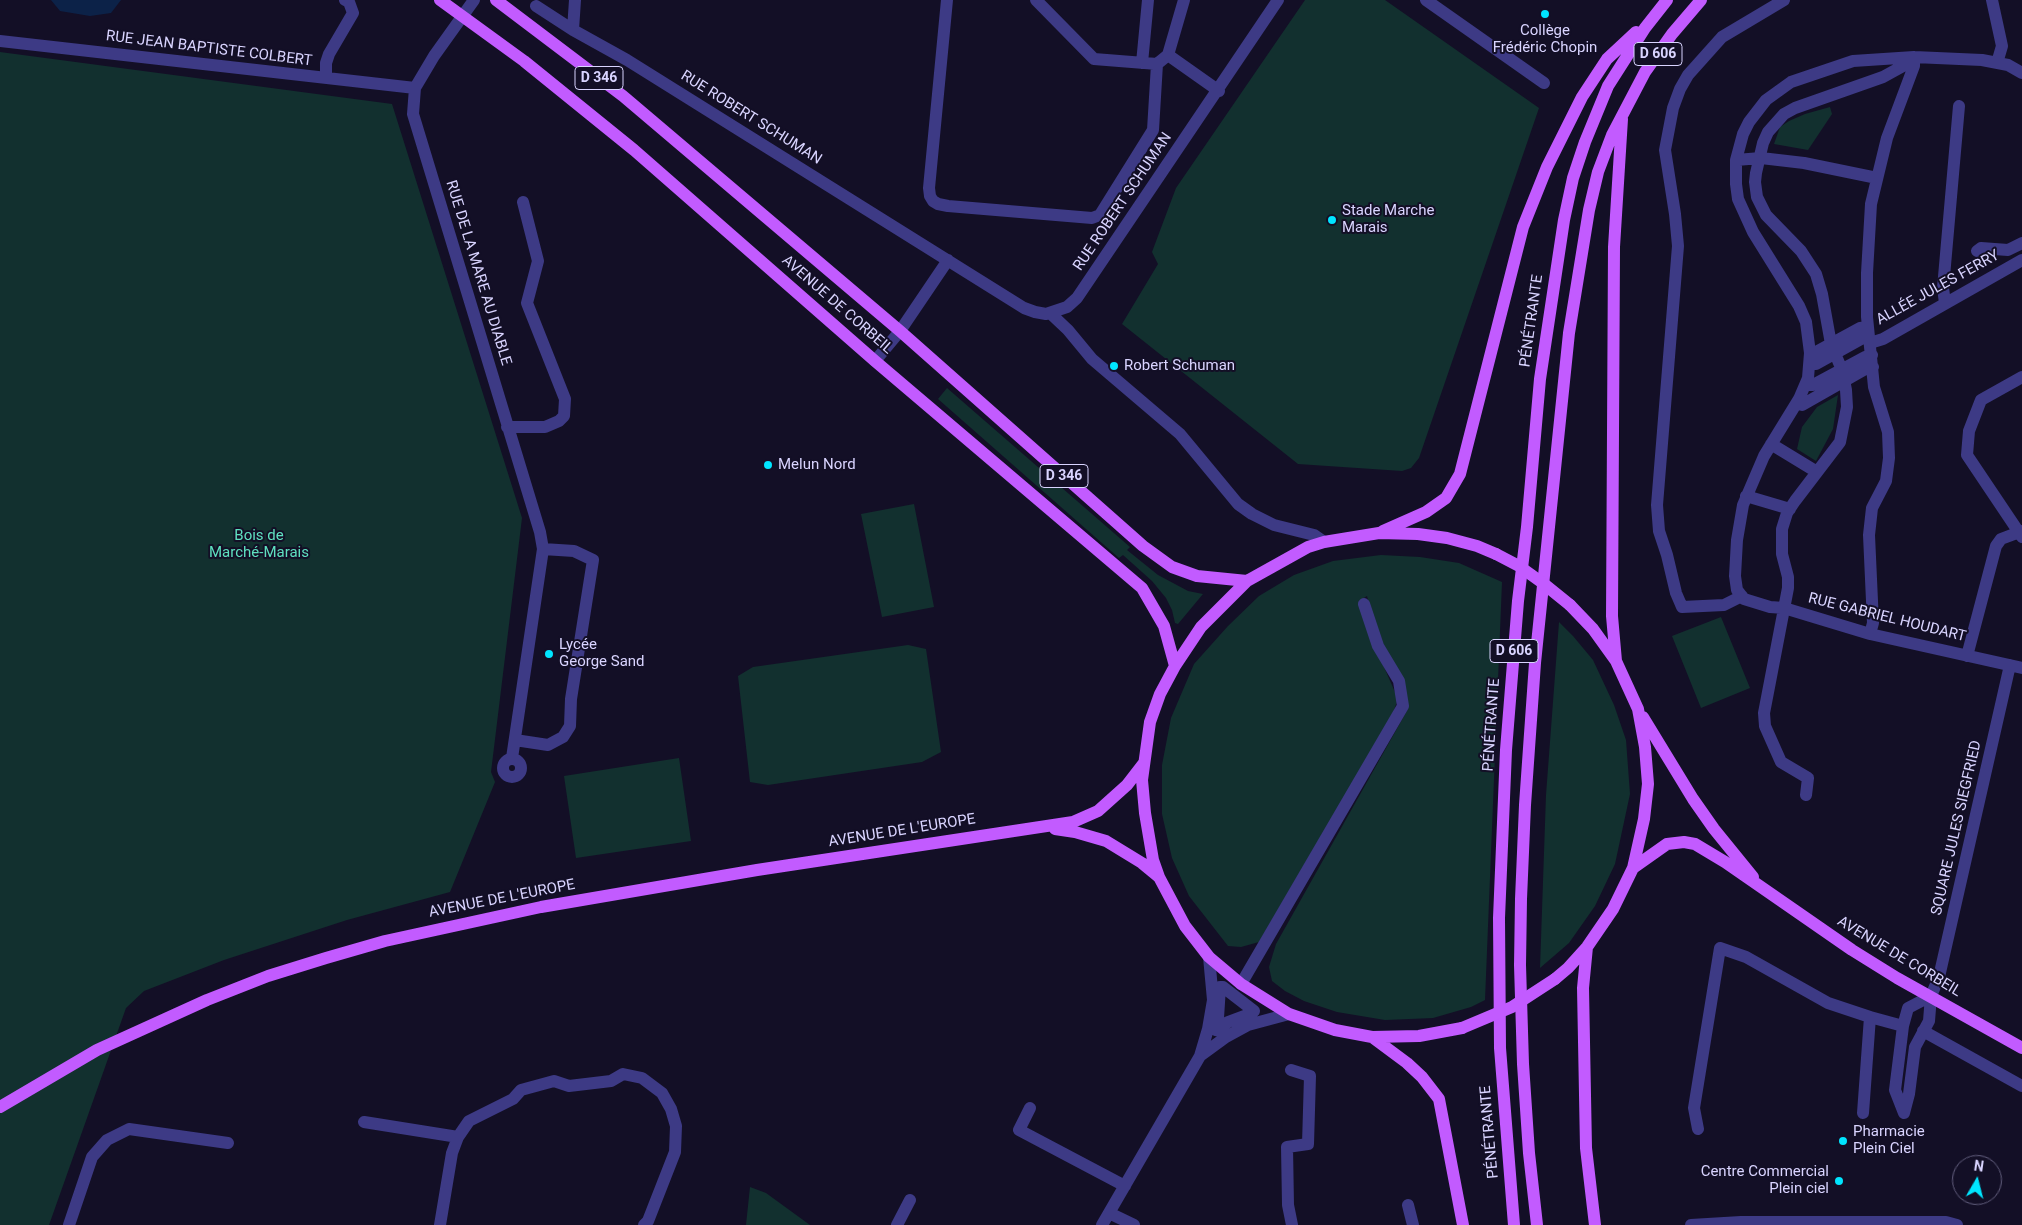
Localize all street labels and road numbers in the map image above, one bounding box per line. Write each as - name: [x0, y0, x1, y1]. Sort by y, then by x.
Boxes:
- street label: RUE JEAN BAPTISTE COLBERT: [105, 27, 313, 71]
- road number: D 606: [1634, 42, 1682, 66]
- road number: D 346: [575, 66, 623, 90]
- street label: RUE ROBERT SCHUMAN: [677, 67, 825, 169]
- street label: RUE ROBERT SCHUMAN: [1070, 129, 1176, 275]
- street label: RUE DE LA MARE AU DIABLE: [441, 178, 515, 368]
- street label: ALLÉE JULES FERRY: [1873, 247, 2003, 329]
- street label: AVENUE DE CORBEIL: [778, 252, 896, 358]
- street label: PÉNÉTRANTE: [1517, 274, 1547, 368]
- road number: D 346: [1040, 464, 1088, 488]
- street label: RUE GABRIEL HOUDART: [1806, 590, 1968, 646]
- road number: D 606: [1490, 640, 1538, 662]
- street label: PÉNÉTRANTE: [1480, 678, 1504, 772]
- street label: SQUARE JULES SIEGFRIED: [1928, 739, 1986, 917]
- street label: AVENUE DE L'EUROPE: [827, 810, 977, 852]
- street label: AVENUE DE L'EUROPE: [427, 876, 577, 922]
- street label: AVENUE DE CORBEIL: [1834, 913, 1964, 1001]
- street label: PÉNÉTRANTE: [1477, 1085, 1503, 1179]

